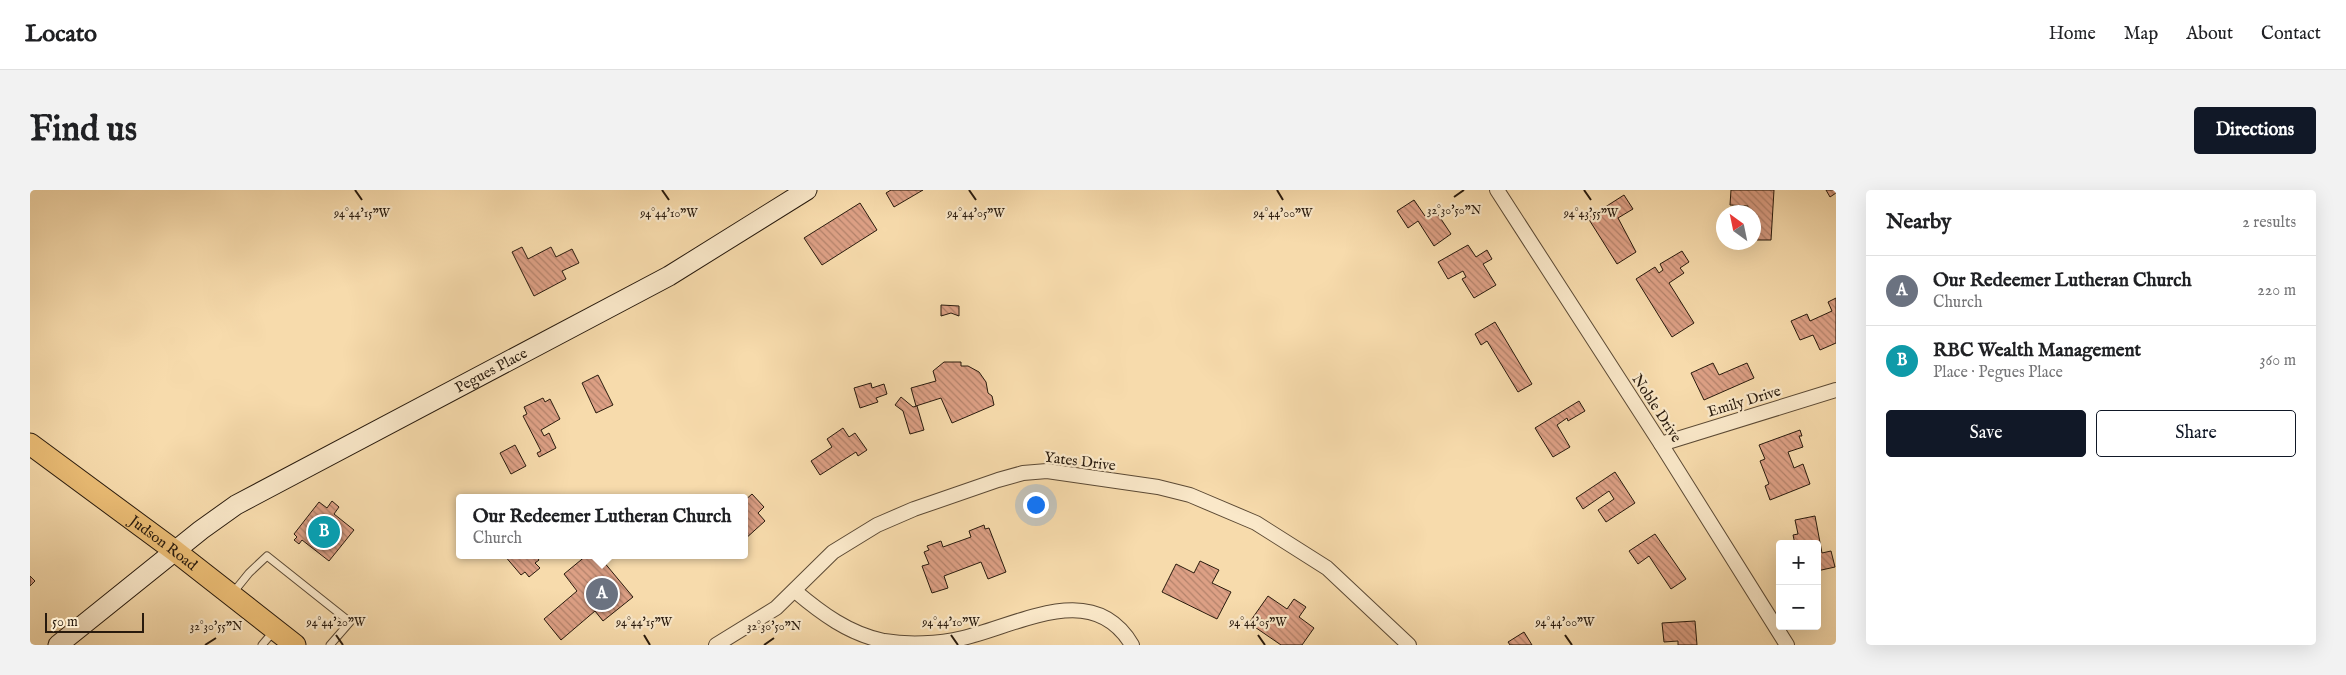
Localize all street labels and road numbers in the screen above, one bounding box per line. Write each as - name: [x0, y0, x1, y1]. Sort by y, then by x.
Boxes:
- street label: Pegues Place: [452, 344, 531, 398]
- street label: Noble Drive: [1627, 371, 1686, 446]
- street label: Emily Drive: [1705, 381, 1783, 422]
- street label: Yates Drive: [1043, 448, 1117, 475]
- street label: Judson Road: [124, 510, 202, 575]

